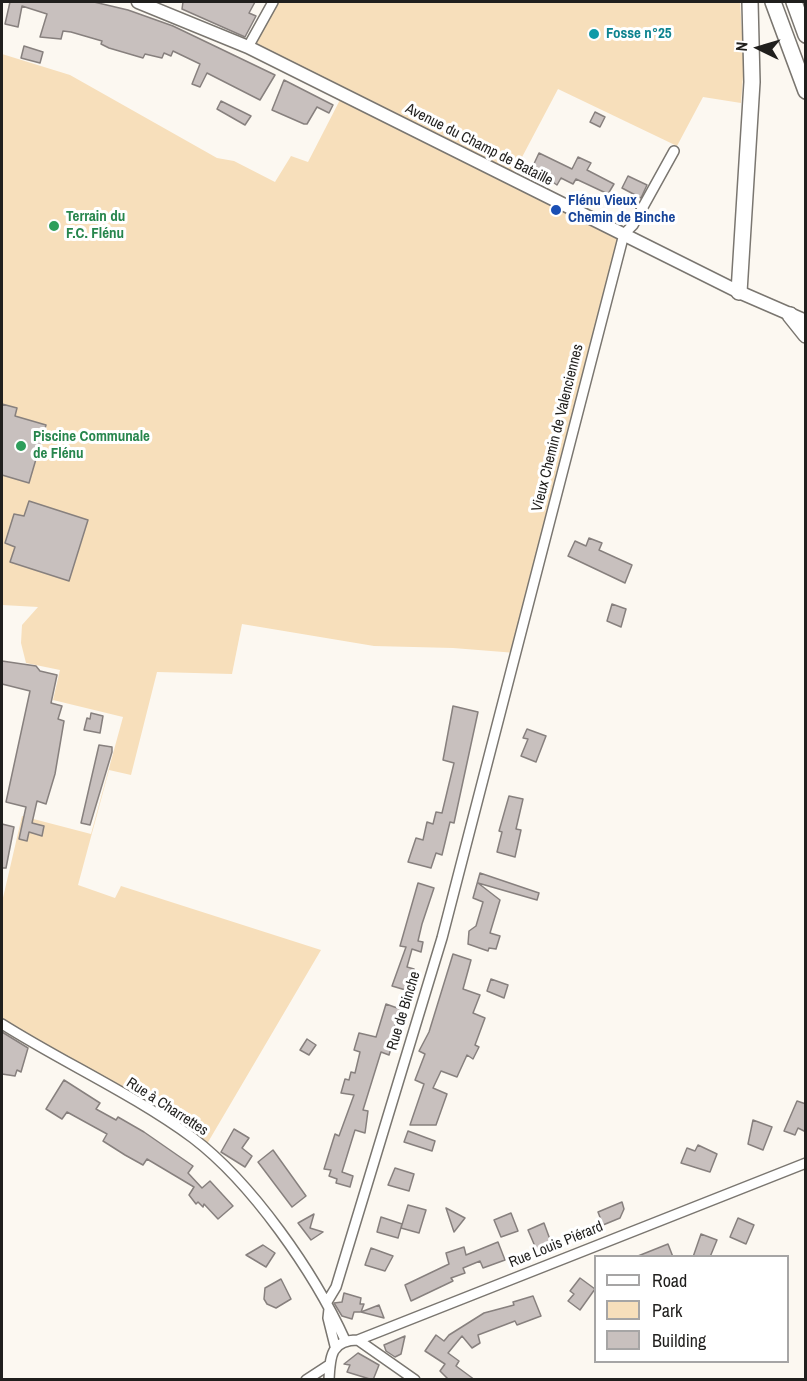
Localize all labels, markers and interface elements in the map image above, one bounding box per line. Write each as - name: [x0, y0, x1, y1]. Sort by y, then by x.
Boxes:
- north arrow: [729, 18, 789, 78]
- place label: Fosse n°25: [606, 25, 672, 43]
- marker: Fosse n°25: [587, 27, 601, 41]
- text: N: [730, 41, 752, 52]
- street label: Avenue du Champ de Bataille: [402, 100, 556, 190]
- place label: Flénu Vieux Chemin de Binche: [568, 192, 675, 227]
- marker: Flénu Vieux Chemin de Binche: [549, 203, 563, 217]
- place label: Terrain du F.C. Flénu: [66, 208, 125, 243]
- marker: Terrain du F.C. Flénu: [47, 219, 61, 233]
- street label: Vieux Chemin de Valenciennes: [528, 342, 588, 514]
- place label: Piscine Communale de Flénu: [33, 428, 150, 463]
- marker: Piscine Communale de Flénu: [14, 439, 28, 453]
- street label: Rue de Binche: [383, 969, 425, 1053]
- street label: Rue à Charrettes: [123, 1074, 211, 1140]
- street label: Rue Louis Piérard: [506, 1218, 606, 1272]
- legend: [594, 1255, 789, 1363]
- text: Road: [652, 1268, 687, 1293]
- text: Park: [652, 1298, 682, 1323]
- text: Building: [652, 1328, 706, 1353]

